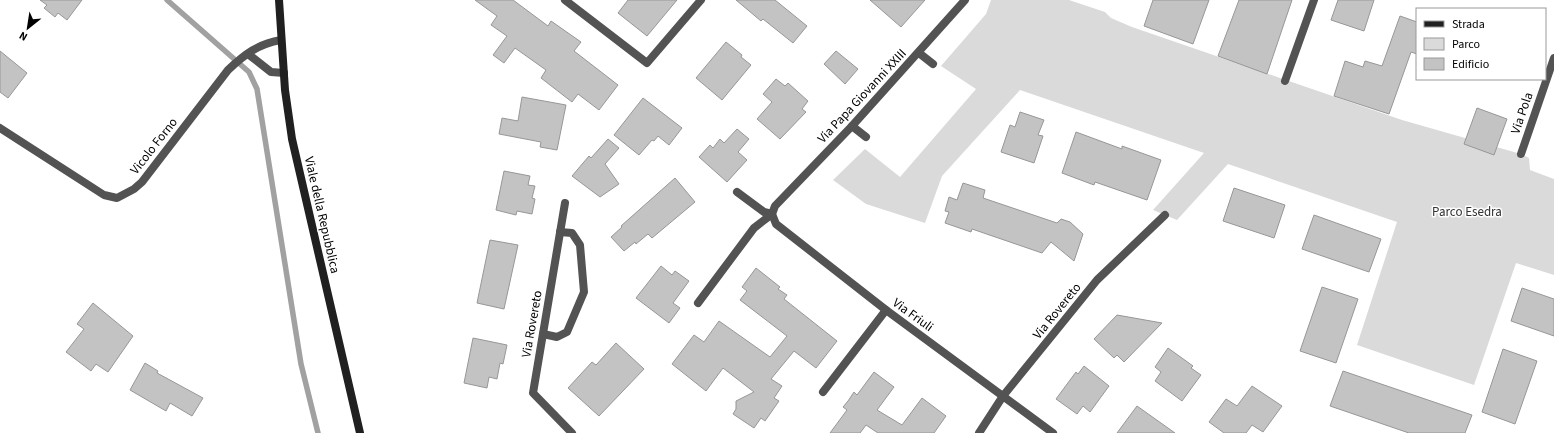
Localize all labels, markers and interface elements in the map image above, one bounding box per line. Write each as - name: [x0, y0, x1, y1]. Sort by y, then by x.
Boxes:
- north arrow: [8, 8, 48, 48]
- legend: [1416, 8, 1546, 80]
- text: Strada: [1452, 16, 1485, 33]
- text: N: [16, 28, 30, 45]
- text: Parco: [1452, 36, 1480, 53]
- street label: Via Papa Giovanni XXIII: [814, 45, 910, 147]
- text: Edificio: [1452, 56, 1489, 73]
- street label: Via Pola: [1506, 90, 1538, 136]
- street label: Vicolo Forno: [126, 114, 182, 178]
- street label: Viale della Repubblica: [300, 155, 344, 275]
- park label: Parco Esedra: [1432, 203, 1502, 221]
- street label: Via Rovereto: [1029, 279, 1085, 343]
- street label: Via Rovereto: [517, 289, 547, 359]
- street label: Via Friuli: [889, 294, 937, 336]

